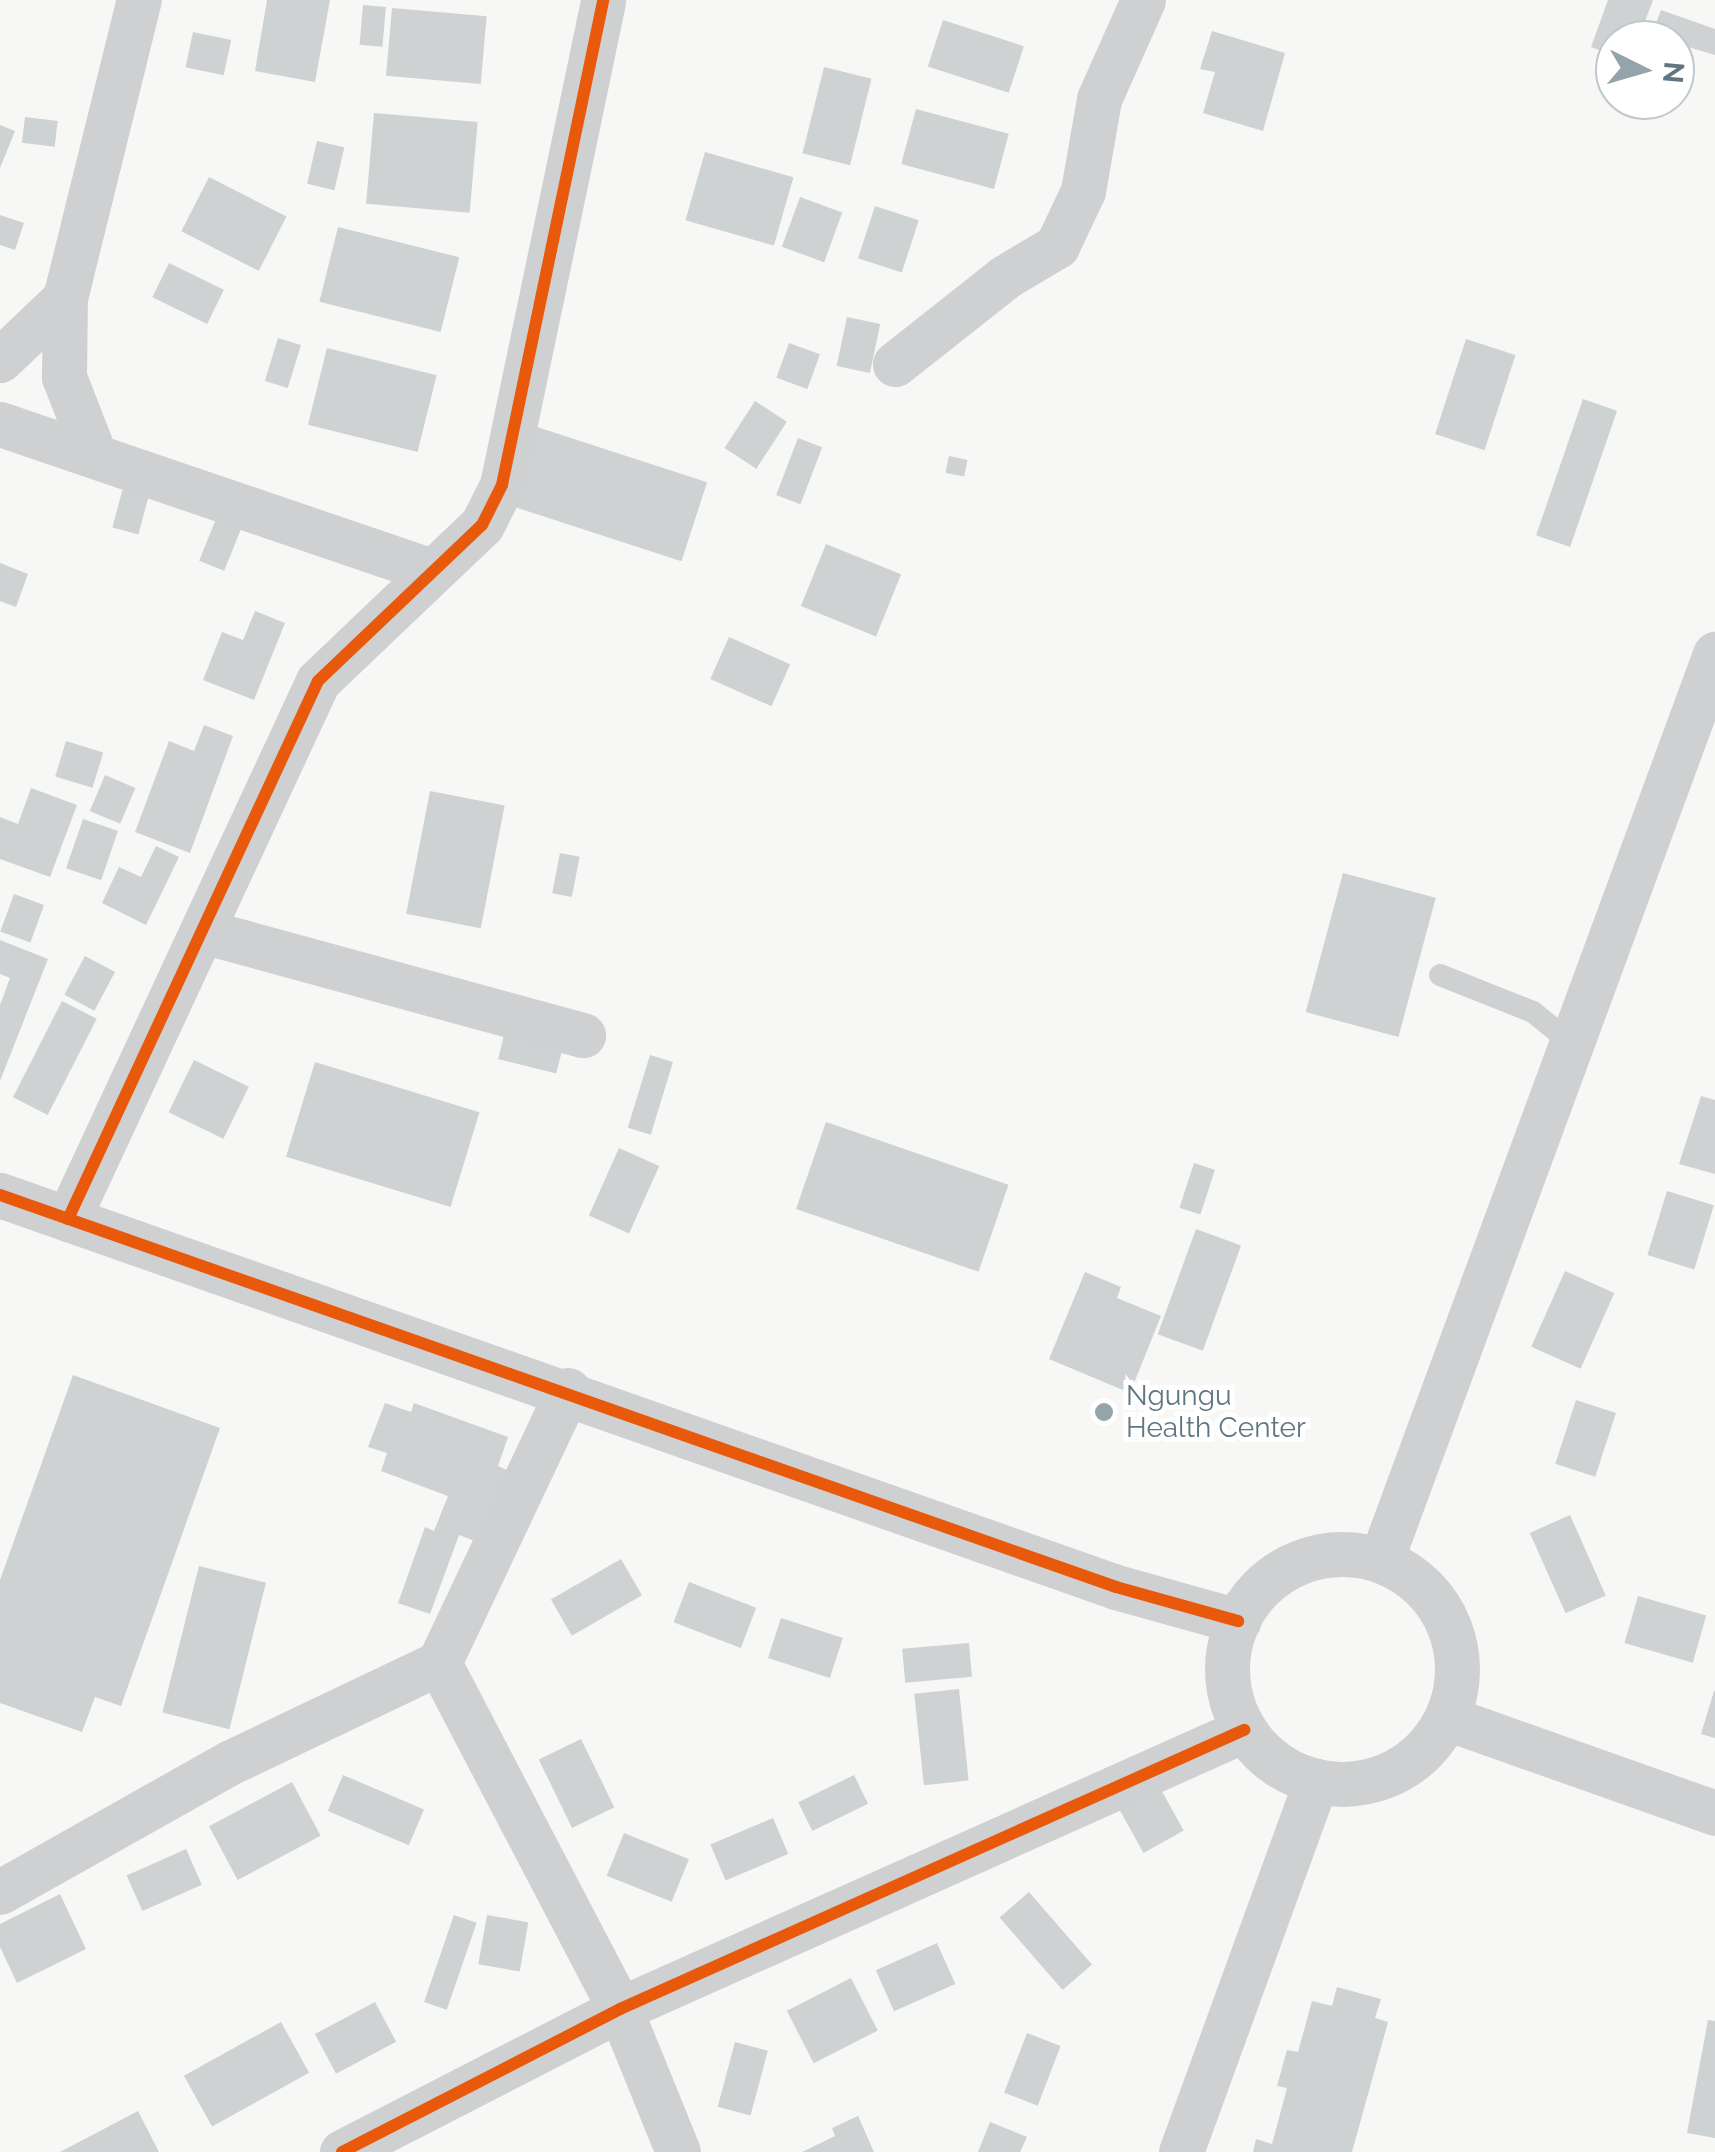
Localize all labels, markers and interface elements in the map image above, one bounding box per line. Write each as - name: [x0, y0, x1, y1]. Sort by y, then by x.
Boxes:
- north arrow: [1595, 20, 1695, 120]
- text: N: [1656, 60, 1691, 85]
- place label: Ngungu Health Center: [1126, 1379, 1306, 1445]
- marker: Ngungu Health Center: [1091, 1399, 1117, 1425]

